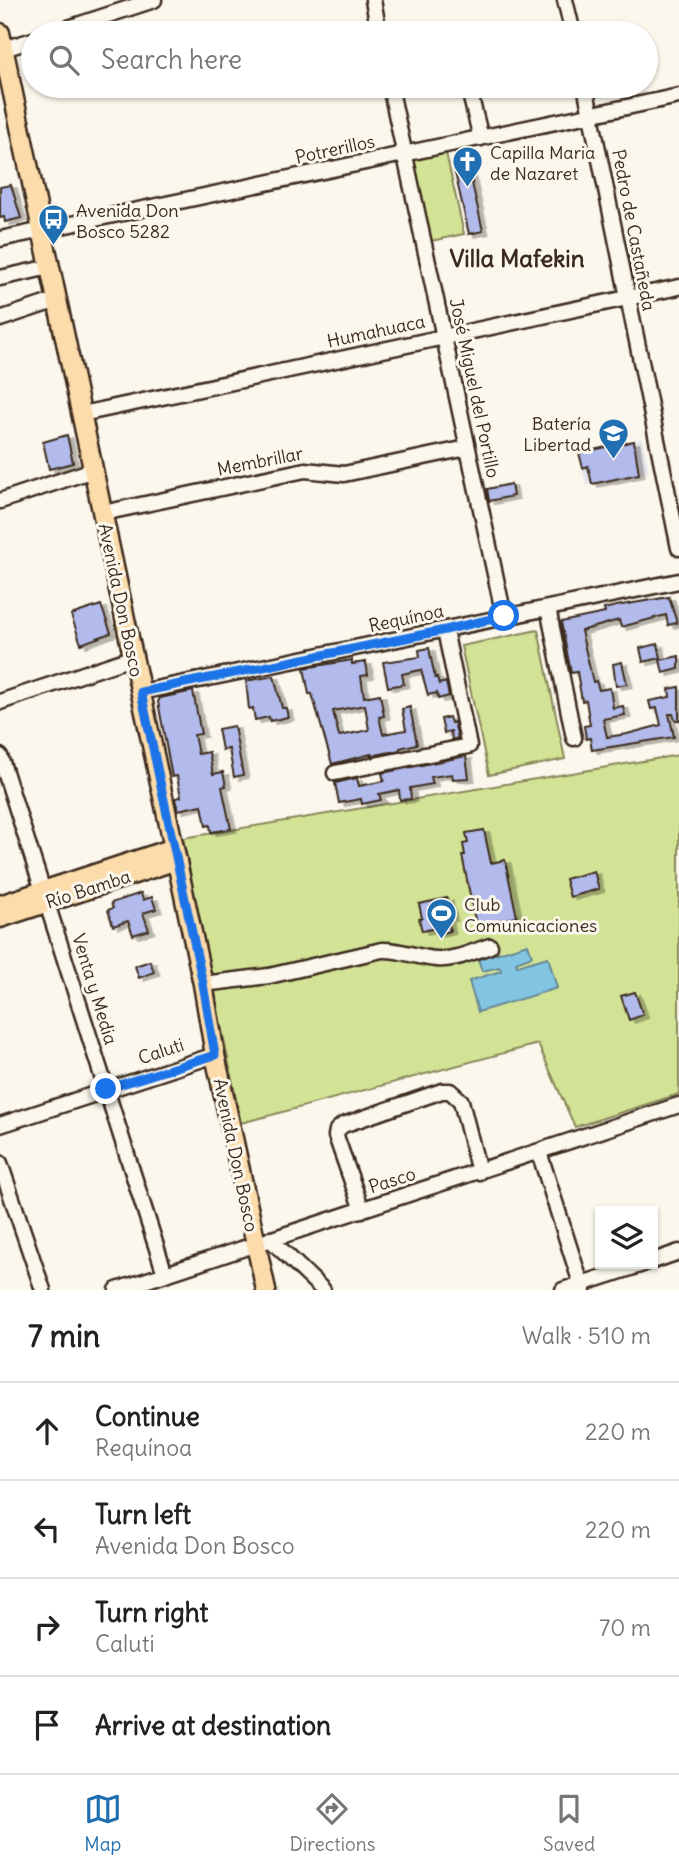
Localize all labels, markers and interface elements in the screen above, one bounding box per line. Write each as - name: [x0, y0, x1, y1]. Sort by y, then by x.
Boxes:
- search box: [21, 21, 658, 98]
- icon: search: [45, 41, 83, 79]
- text: Search here: [101, 43, 242, 76]
- street label: Potrerillos: [293, 129, 377, 169]
- place label: Capilla Maria de Nazaret: [490, 141, 595, 185]
- church icon: Capilla Maria de Nazaret: [450, 145, 484, 189]
- street label: Pedro de Castañeda: [607, 147, 661, 313]
- place label: Avenida Don Bosco 5282: [76, 199, 179, 243]
- bus stop icon: Avenida Don Bosco 5282: [36, 203, 70, 247]
- district label: Villa Mafekin: [449, 243, 585, 273]
- street label: José Miguel del Portillo: [445, 296, 505, 480]
- street label: Humahuaca: [325, 309, 427, 353]
- place label: Batería Libertad: [523, 412, 591, 456]
- school or university icon: Batería Libertad: [597, 416, 631, 460]
- street label: Membrillar: [215, 441, 306, 481]
- street label: Avenida Don Bosco: [94, 521, 148, 679]
- street label: Requínoa: [366, 599, 446, 637]
- route start: [488, 600, 519, 631]
- street label: Río Bamba: [43, 864, 133, 914]
- place label: Club Comunicaciones: [464, 893, 597, 937]
- sports icon: Club Comunicaciones: [424, 897, 458, 941]
- street label: Venta y Media: [67, 931, 123, 1047]
- street label: Caluti: [135, 1033, 187, 1069]
- route end: [90, 1073, 121, 1104]
- street label: Avenida Don Bosco: [209, 1076, 263, 1234]
- street label: Pasco: [366, 1162, 418, 1198]
- map controls: [595, 1206, 658, 1269]
- button: layers: [595, 1206, 658, 1269]
- text: 7 min: [28, 1317, 100, 1355]
- text: Walk · 510 m: [522, 1321, 651, 1350]
- text: Continue: [95, 1400, 200, 1433]
- icon: ahead: [28, 1412, 66, 1450]
- text: 220 m: [585, 1417, 651, 1446]
- text: Requínoa: [95, 1433, 192, 1462]
- text: Turn left: [95, 1498, 191, 1531]
- icon: left: [28, 1510, 66, 1548]
- text: 220 m: [585, 1515, 651, 1544]
- text: Avenida Don Bosco: [95, 1531, 295, 1560]
- text: Turn right: [95, 1596, 208, 1629]
- icon: right: [28, 1608, 66, 1646]
- text: 70 m: [599, 1613, 651, 1642]
- text: Caluti: [95, 1629, 155, 1658]
- icon: arrive: [28, 1706, 66, 1744]
- text: Arrive at destination: [95, 1709, 331, 1742]
- tab: Map: [84, 1790, 122, 1856]
- tab: Directions: [290, 1790, 375, 1856]
- tab: Saved: [543, 1790, 595, 1856]

